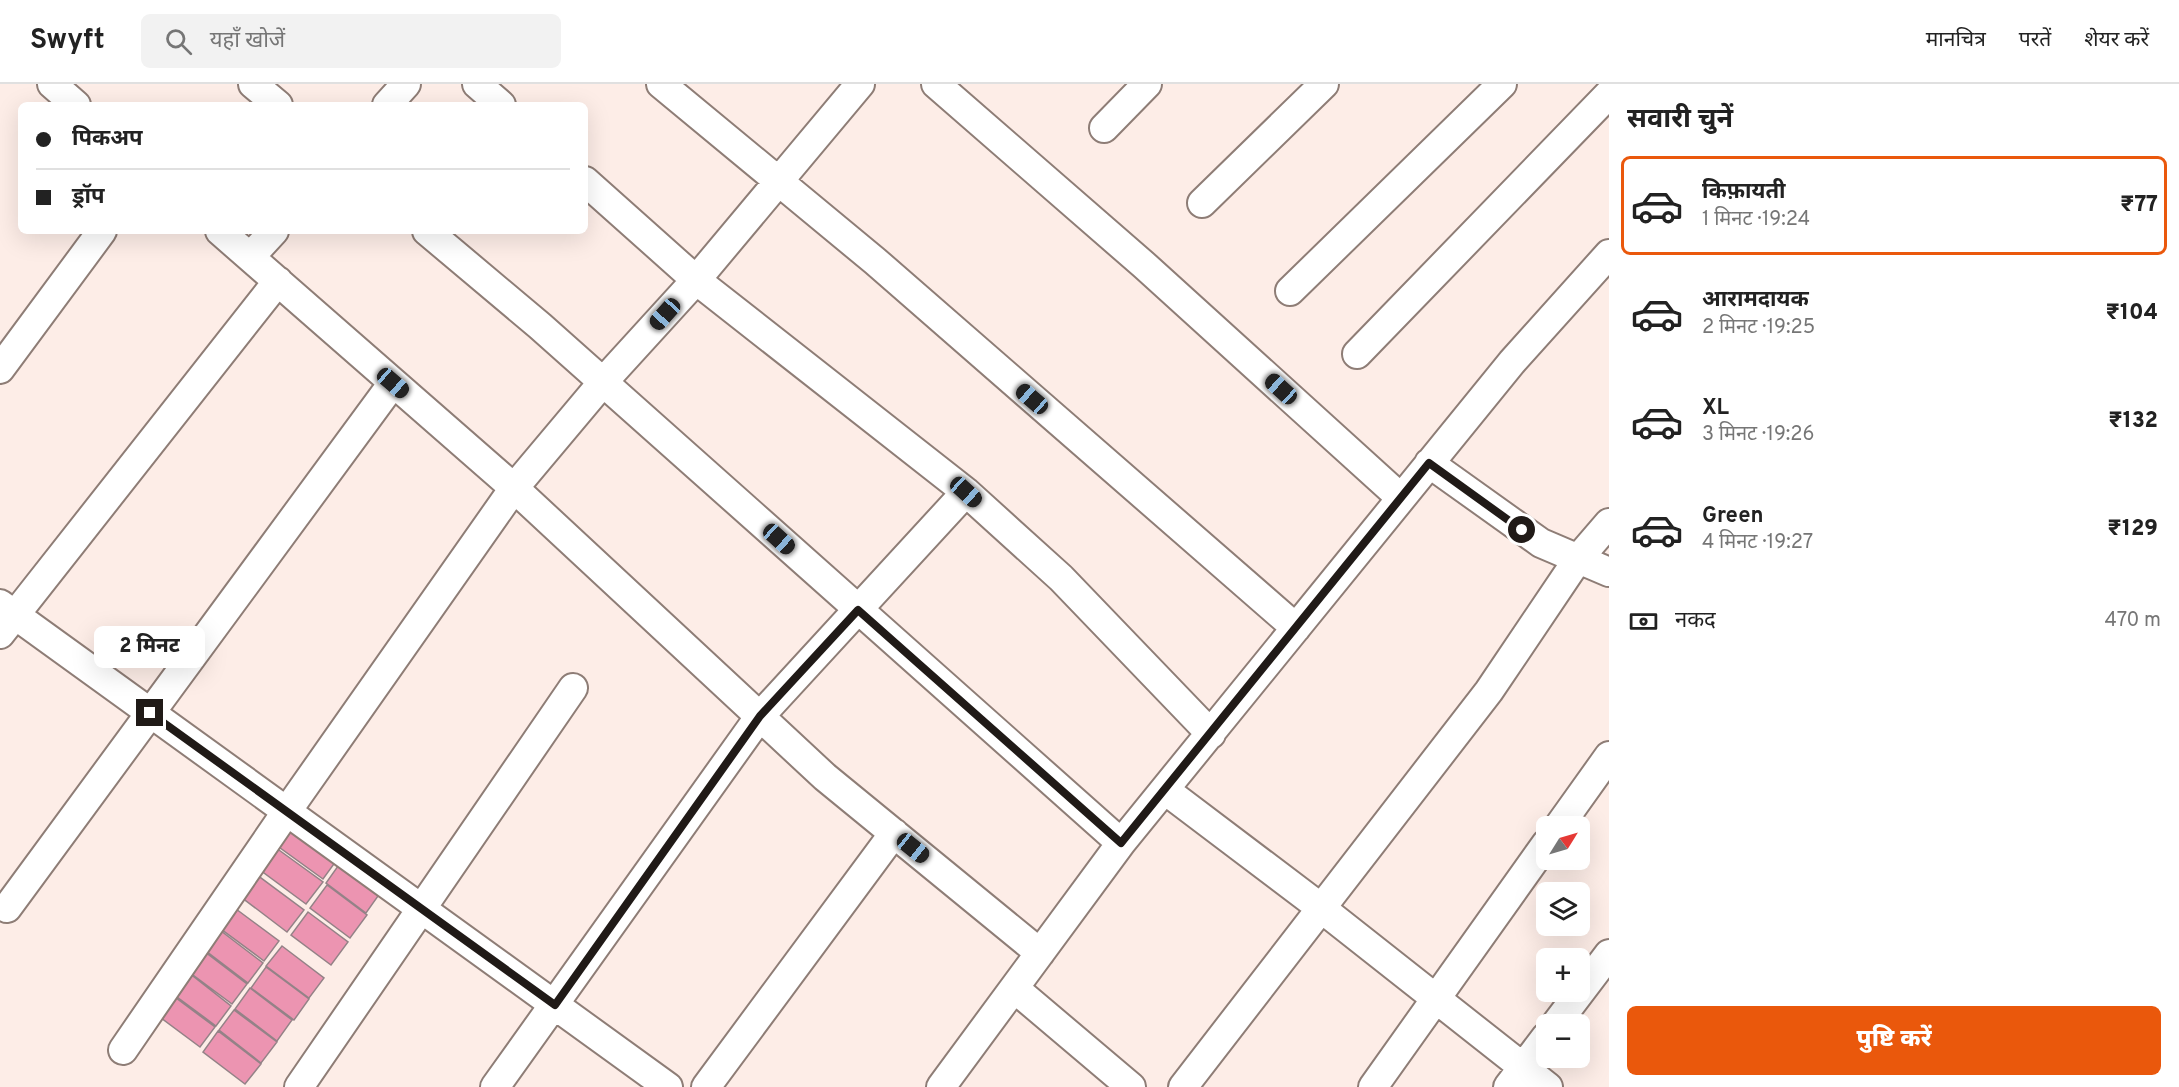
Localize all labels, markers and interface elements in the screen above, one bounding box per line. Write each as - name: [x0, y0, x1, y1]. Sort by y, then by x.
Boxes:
- search box: [141, 14, 561, 68]
- text: Swyft: [30, 23, 105, 59]
- icon: search: [162, 25, 195, 58]
- text: मानचित्र: [1926, 27, 1986, 54]
- text: परतें: [2019, 27, 2051, 54]
- text: शेयर करें: [2084, 27, 2149, 54]
- text: यहाँ खोजें: [210, 28, 285, 55]
- text: सवारी चुनें: [1627, 103, 1733, 137]
- text: पिकअप: [72, 126, 143, 153]
- icon: car: [1630, 179, 1684, 233]
- text: किफ़ायती: [1702, 179, 1786, 206]
- text: ड्रॉप: [72, 184, 105, 211]
- text: ₹77: [2120, 192, 2158, 219]
- text: 1 मिनट · 19:24: [1702, 207, 1810, 233]
- icon: car: [1630, 287, 1684, 341]
- text: आरामदायक: [1702, 287, 1809, 314]
- car: [646, 295, 684, 333]
- text: ₹104: [2106, 300, 2158, 327]
- text: 2 मिनट · 19:25: [1702, 315, 1815, 341]
- car: [374, 364, 412, 402]
- car: [1262, 370, 1300, 408]
- car: [1013, 380, 1051, 418]
- icon: car: [1630, 395, 1684, 449]
- text: XL: [1702, 395, 1729, 422]
- text: ₹132: [2108, 408, 2158, 435]
- text: 3 मिनट · 19:26: [1702, 422, 1815, 448]
- car: [947, 473, 985, 511]
- icon: car: [1630, 503, 1684, 557]
- text: Green: [1702, 503, 1764, 530]
- route start: [1508, 516, 1535, 543]
- text: ₹129: [2107, 516, 2158, 543]
- car: [760, 520, 798, 558]
- text: 4 मिनट · 19:27: [1702, 530, 1813, 556]
- icon: cash: [1627, 605, 1660, 638]
- text: नकद: [1675, 608, 1716, 635]
- text: 470 m: [2104, 608, 2161, 634]
- callout: 2 मिनट: [94, 626, 206, 668]
- text: 2 मिनट: [119, 634, 180, 660]
- route end: [136, 699, 163, 726]
- north arrow: [1536, 816, 1590, 870]
- map controls: [1536, 816, 1590, 1068]
- car: [893, 830, 933, 866]
- button: layers: [1536, 882, 1590, 936]
- button: +: [1536, 948, 1590, 1002]
- button: पुष्टि करें: [1627, 1006, 2161, 1075]
- button: −: [1536, 1014, 1590, 1068]

